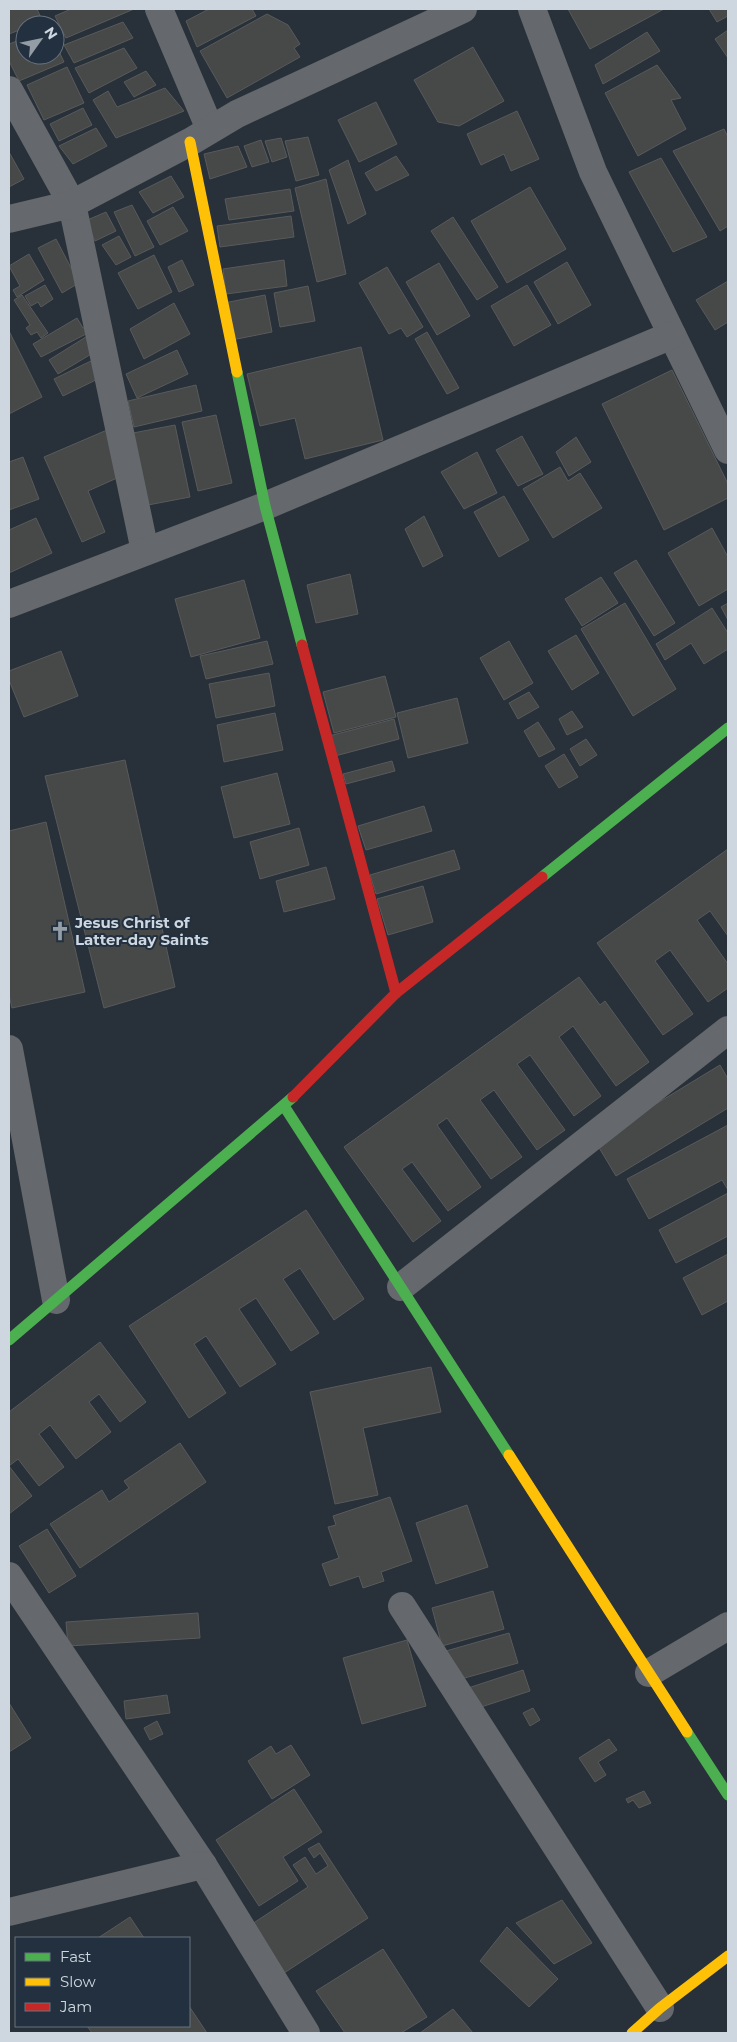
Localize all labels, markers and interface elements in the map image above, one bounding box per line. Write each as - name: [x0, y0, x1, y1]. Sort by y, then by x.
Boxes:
- north arrow: [15, 15, 65, 65]
- text: N: [40, 23, 62, 43]
- place label: Jesus Christ of Latter-day Saints: [74, 913, 209, 949]
- church icon: Jesus Christ of Latter-day Saints: [49, 920, 71, 942]
- legend: [15, 1937, 190, 2027]
- text: Fast: [60, 1947, 91, 1966]
- text: Slow: [60, 1972, 96, 1991]
- text: Jam: [59, 1997, 92, 2016]

